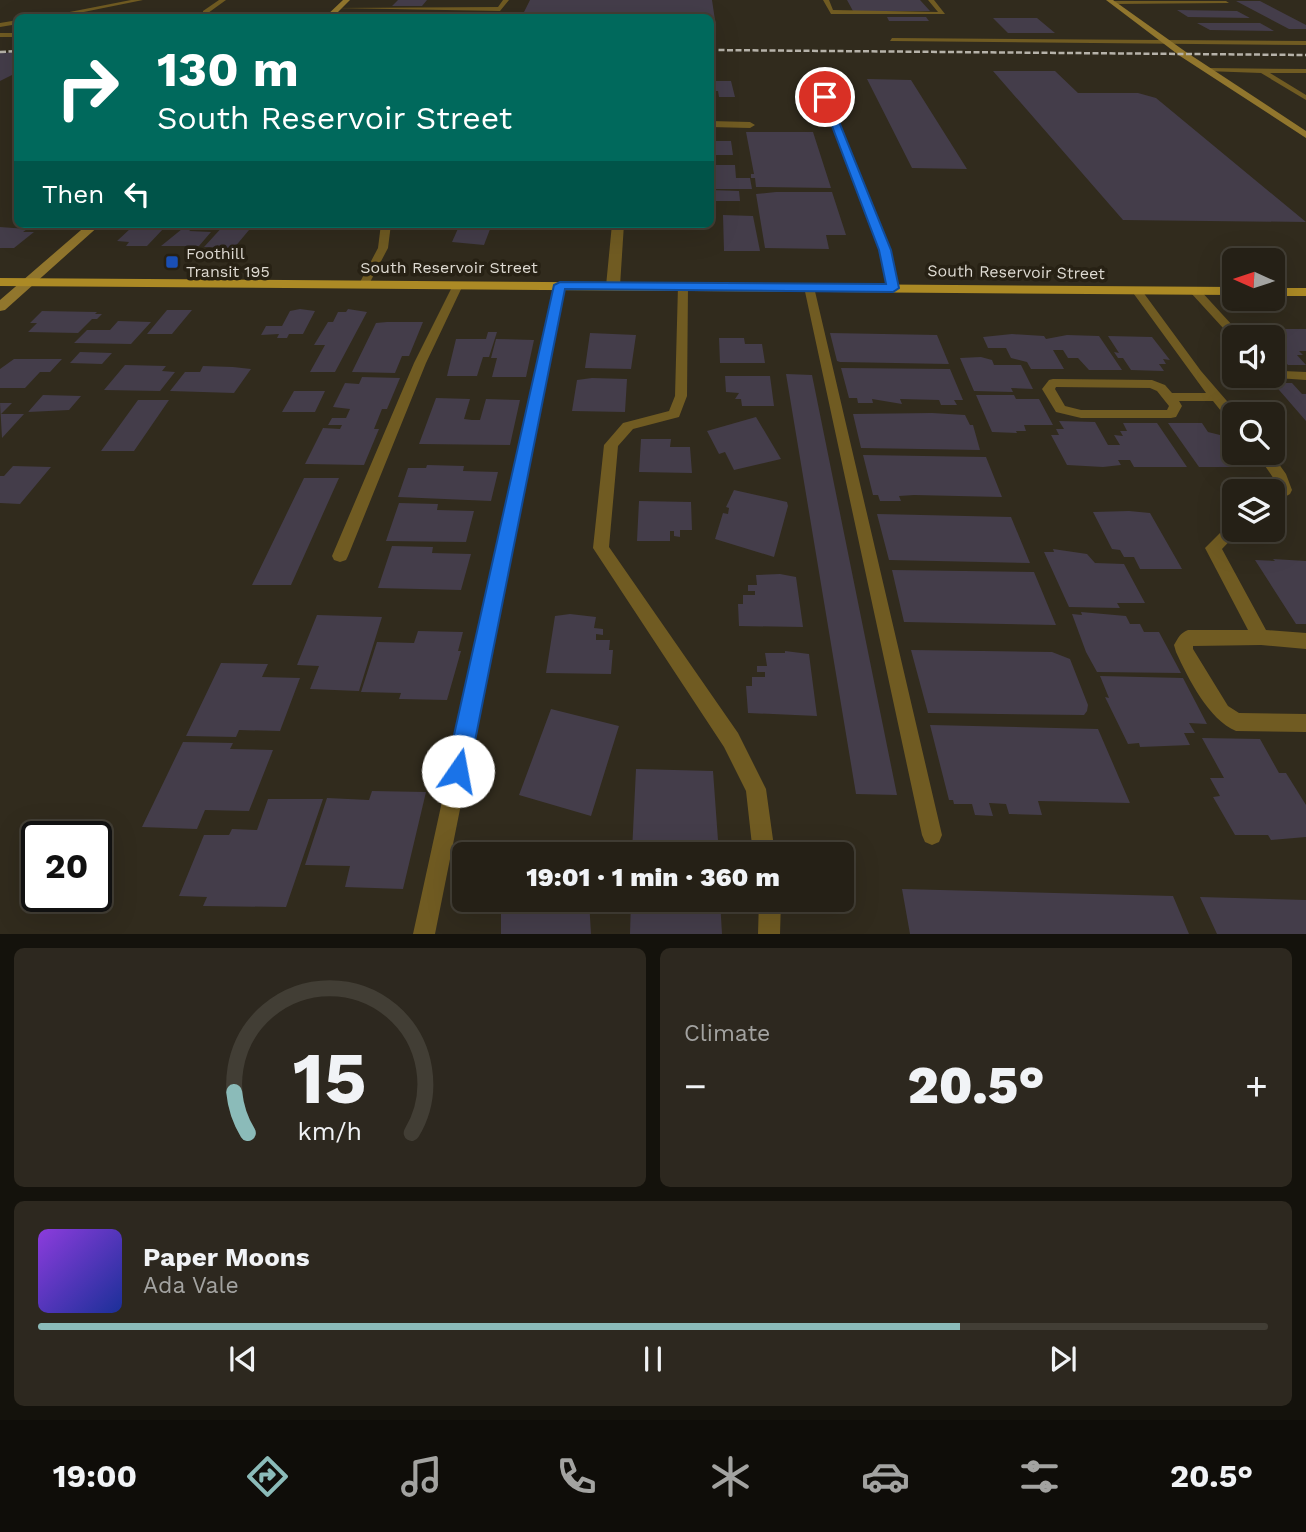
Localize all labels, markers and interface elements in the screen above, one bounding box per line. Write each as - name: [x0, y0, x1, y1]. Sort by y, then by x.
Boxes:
- text: 130 m: [157, 40, 299, 98]
- icon: right: [42, 42, 133, 133]
- pin: [795, 67, 855, 127]
- icon: arrive: [806, 78, 844, 116]
- text: South Reservoir Street: [157, 99, 512, 137]
- icon: left: [118, 175, 156, 213]
- text: Then: [42, 179, 104, 209]
- place label: Foothill Transit 195: [186, 244, 270, 281]
- north arrow: [1222, 248, 1284, 312]
- map controls: [1222, 248, 1285, 542]
- marker: Foothill Transit 195: [164, 254, 180, 270]
- street label: South Reservoir Street: [360, 258, 538, 277]
- street label: South Reservoir Street: [927, 261, 1105, 283]
- button: sound: [1222, 325, 1285, 388]
- button: search: [1222, 402, 1285, 465]
- button: layers: [1222, 479, 1285, 542]
- position arrow: [421, 734, 495, 808]
- speed limit sign: 20: [21, 821, 112, 912]
- text: 19:01 · 1 min · 360 m: [526, 862, 780, 892]
- text: Climate: [684, 1020, 770, 1047]
- text: 15: [293, 1036, 367, 1122]
- text: 20.5°: [907, 1055, 1045, 1116]
- text: −: [684, 1064, 707, 1108]
- text: +: [1245, 1064, 1268, 1108]
- text: km/h: [298, 1117, 362, 1146]
- text: Paper Moons: [143, 1242, 310, 1272]
- text: Ada Vale: [143, 1272, 239, 1299]
- icon: previous: [224, 1340, 262, 1378]
- icon: pause: [634, 1340, 672, 1378]
- icon: next: [1044, 1340, 1082, 1378]
- icon: directions: [243, 1452, 292, 1501]
- icon: music: [397, 1452, 446, 1501]
- icon: phone: [552, 1452, 601, 1501]
- icon: climate: [706, 1452, 755, 1501]
- icon: car: [861, 1452, 910, 1501]
- icon: filters: [1015, 1452, 1064, 1501]
- text: 19:00: [53, 1457, 137, 1495]
- text: 20.5°: [1170, 1457, 1253, 1495]

